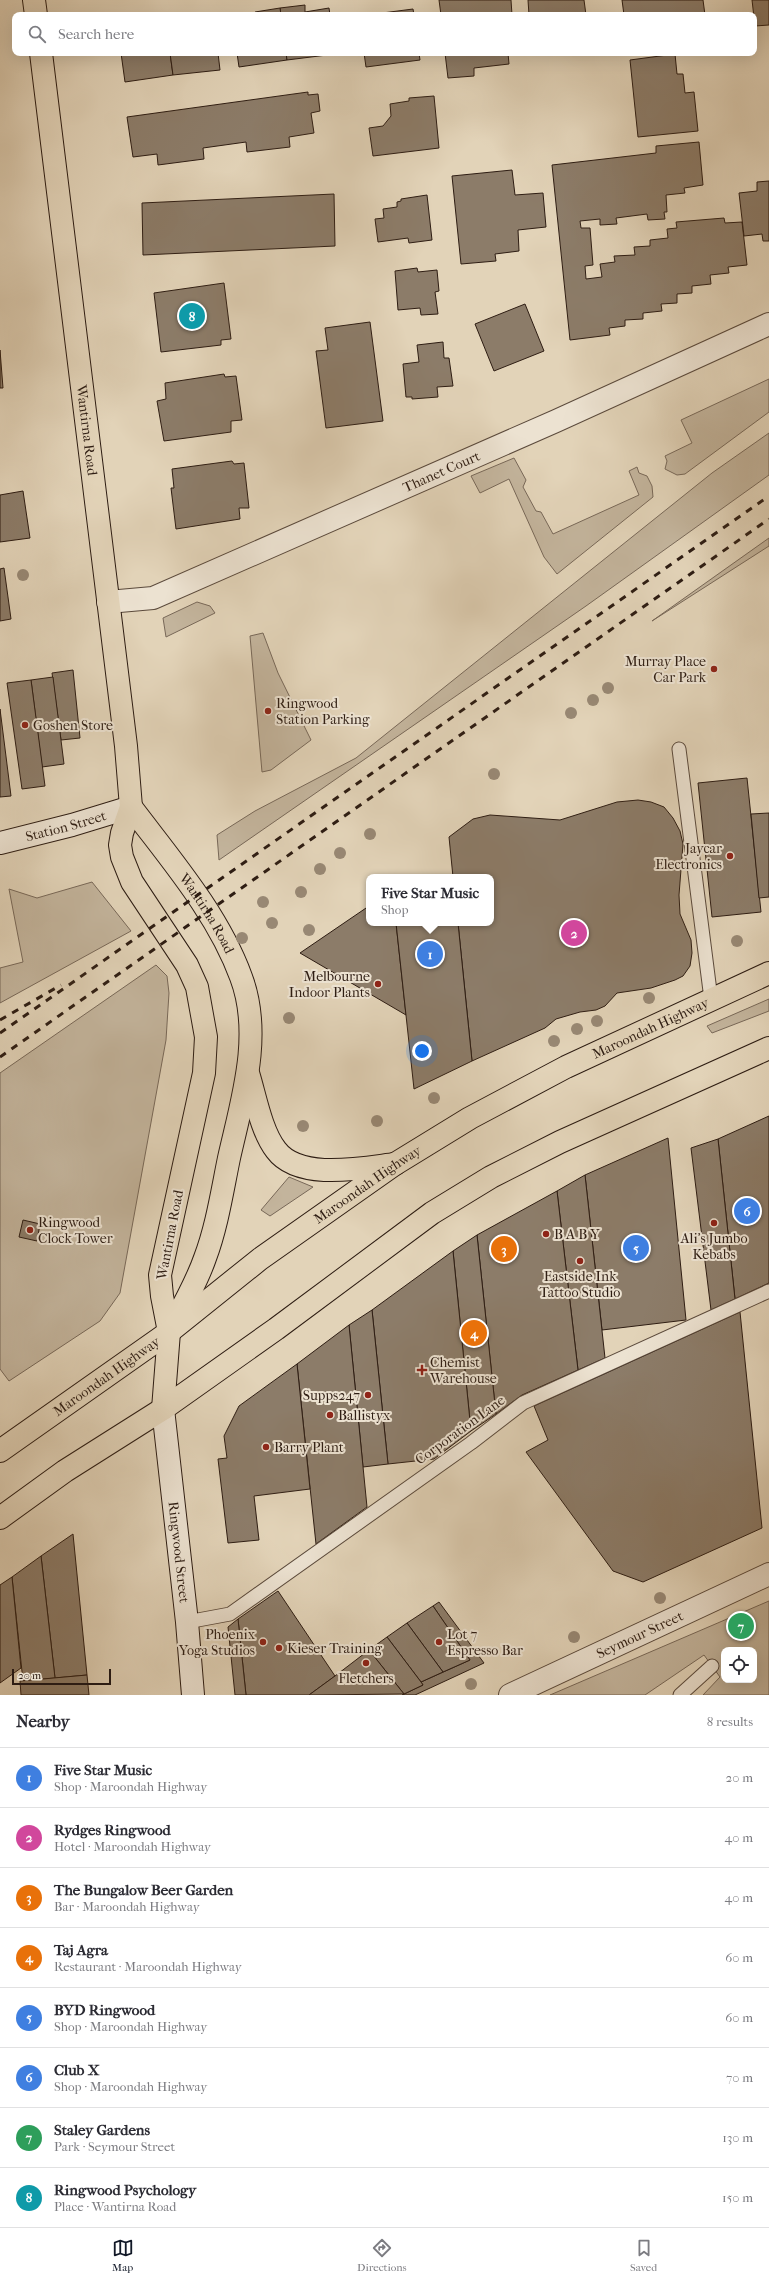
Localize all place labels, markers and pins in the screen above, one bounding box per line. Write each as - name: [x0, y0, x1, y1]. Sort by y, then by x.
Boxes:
- pin: 8: [179, 301, 205, 331]
- place label: Murray Place Car Park: [625, 653, 707, 686]
- marker: Murray Place Car Park: [709, 664, 719, 674]
- place label: Ringwood Station Parking: [276, 695, 370, 728]
- marker: Ringwood Station Parking: [263, 706, 273, 716]
- place label: Goshen Store: [33, 717, 113, 734]
- marker: Goshen Store: [20, 720, 30, 730]
- place label: Jaycar Electronics: [655, 840, 722, 873]
- marker: Jaycar Electronics: [725, 851, 735, 861]
- pin: 2: [561, 918, 587, 948]
- pin: 1: [417, 939, 443, 969]
- place label: Melbourne Indoor Plants: [289, 968, 370, 1001]
- marker: Melbourne Indoor Plants: [373, 979, 383, 989]
- pin: 6: [734, 1196, 760, 1226]
- place label: Ringwood Clock Tower: [38, 1214, 113, 1247]
- marker: Ali's Jumbo Kebabs: [709, 1218, 719, 1228]
- marker: Ringwood Clock Tower: [25, 1225, 35, 1235]
- place label: B A B Y: [554, 1226, 600, 1243]
- marker: B A B Y: [541, 1229, 551, 1239]
- place label: Ali's Jumbo Kebabs: [679, 1230, 748, 1263]
- pin: 5: [623, 1233, 649, 1263]
- pin: 3: [491, 1234, 517, 1264]
- marker: Eastside Ink Tattoo Studio: [575, 1256, 585, 1266]
- place label: Eastside Ink Tattoo Studio: [540, 1268, 620, 1301]
- pin: 4: [461, 1318, 487, 1348]
- place label: Chemist Warehouse: [429, 1354, 497, 1387]
- marker: Chemist Warehouse: [417, 1365, 427, 1375]
- place label: Supps247: [303, 1387, 360, 1404]
- marker: Supps247: [363, 1390, 373, 1400]
- place label: Ballistyx: [338, 1407, 391, 1424]
- marker: Ballistyx: [325, 1410, 335, 1420]
- place label: Barry Plant: [274, 1439, 344, 1456]
- marker: Barry Plant: [261, 1442, 271, 1452]
- pin: 7: [728, 1611, 754, 1641]
- place label: Phoenix Yoga Studios: [178, 1626, 256, 1659]
- place label: Lot 7 Espresso Bar: [447, 1626, 523, 1659]
- marker: Phoenix Yoga Studios: [258, 1637, 268, 1647]
- marker: Lot 7 Espresso Bar: [434, 1637, 444, 1647]
- place label: Kieser Training: [287, 1640, 383, 1657]
- marker: Kieser Training: [274, 1643, 284, 1653]
- marker: Fletchers: [361, 1658, 371, 1668]
- place label: Fletchers: [338, 1670, 394, 1687]

